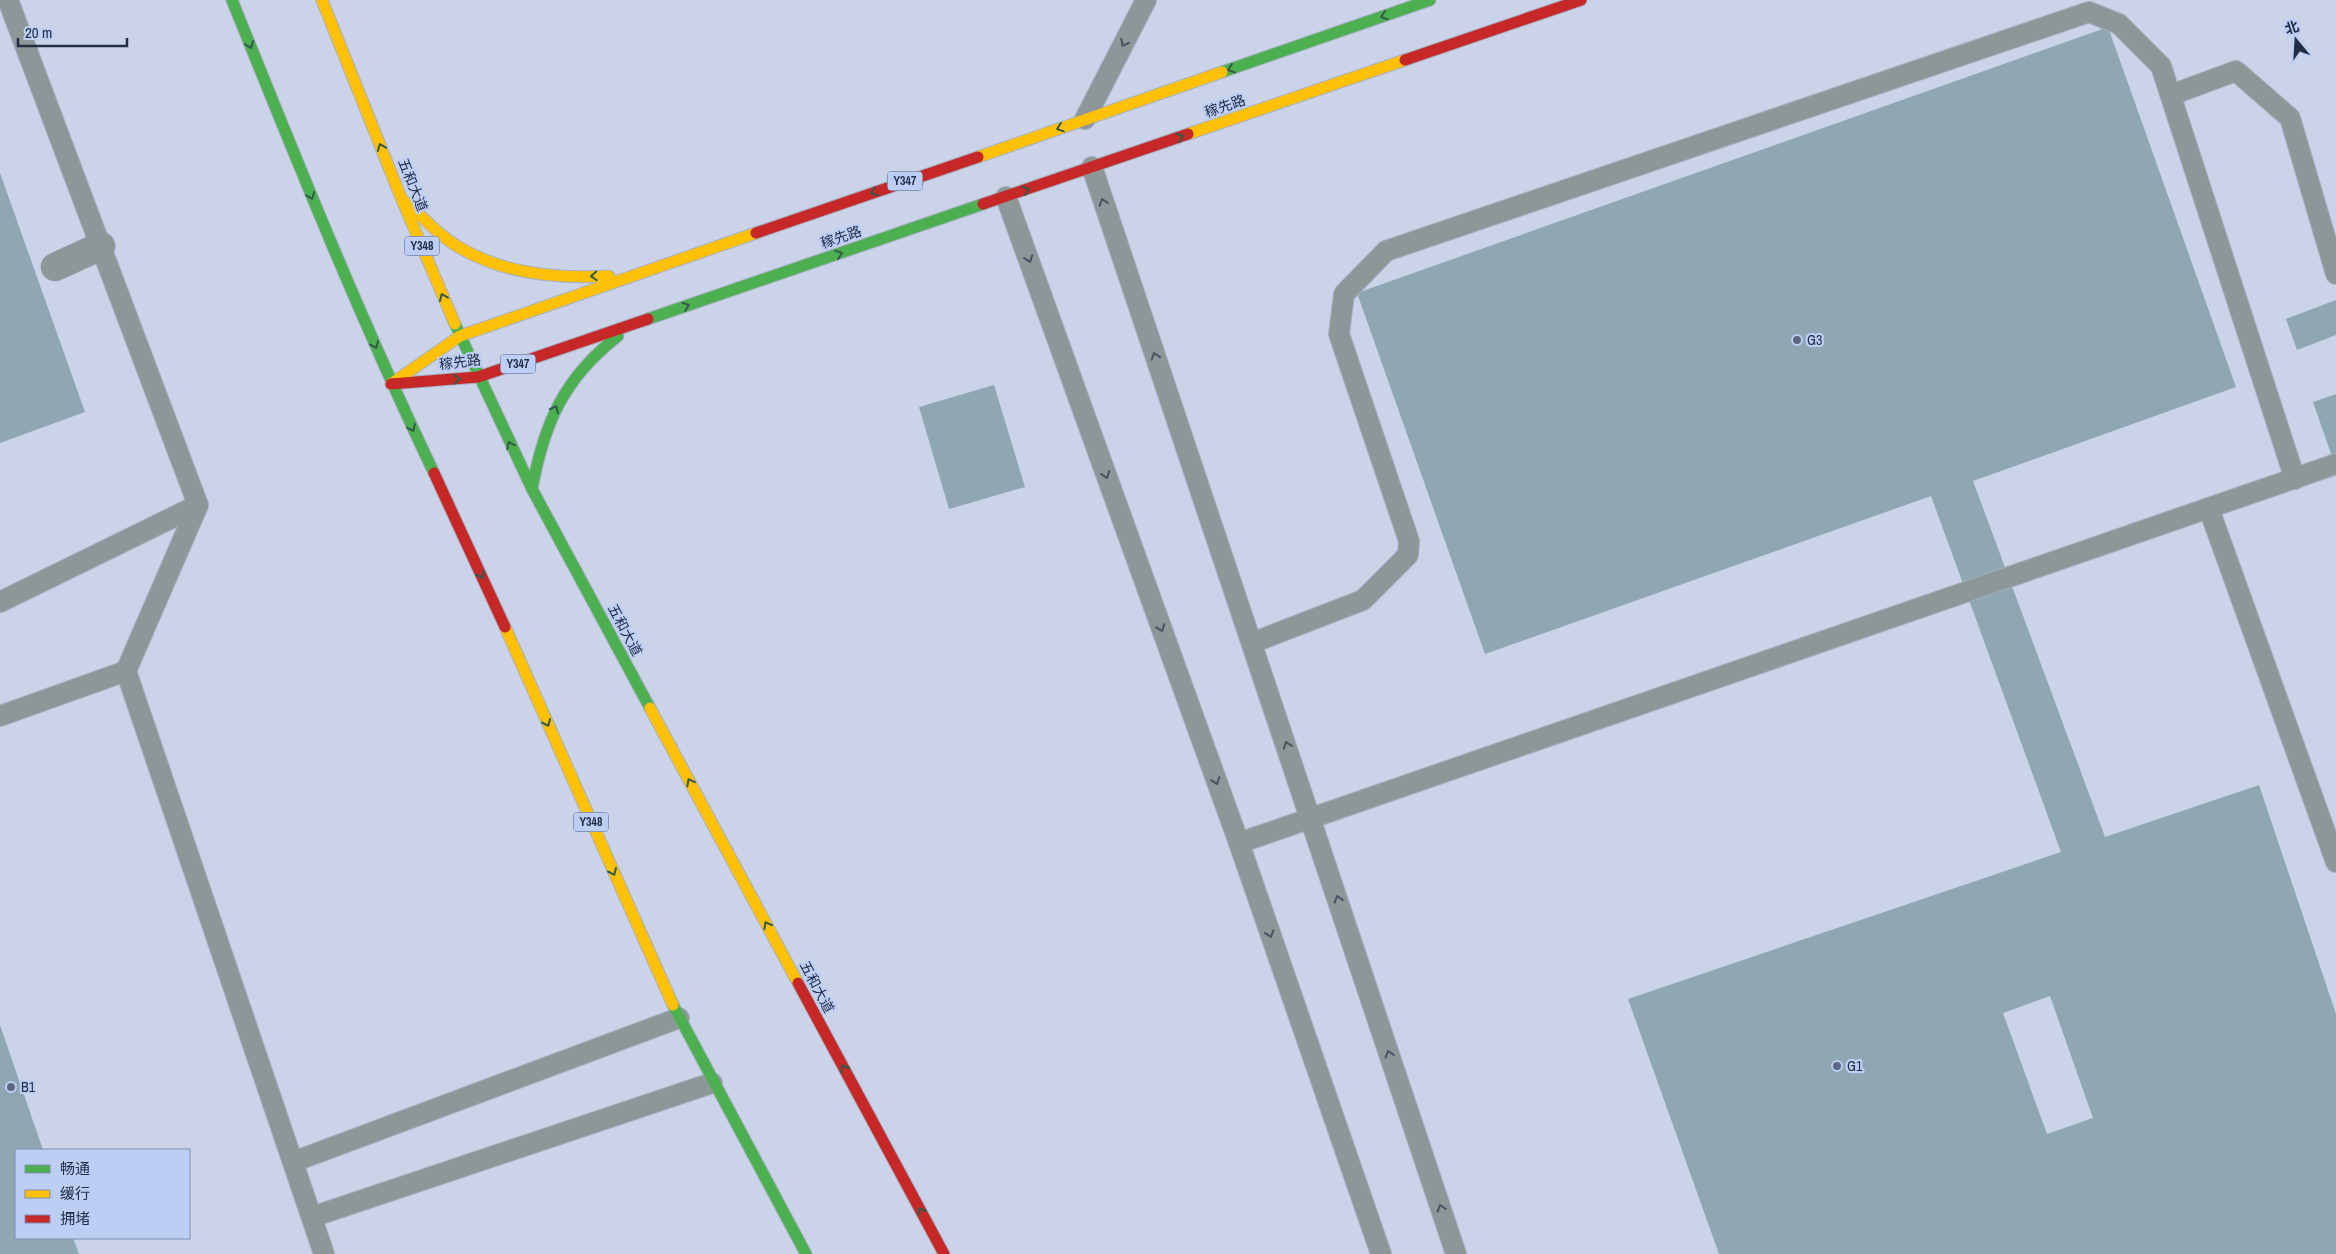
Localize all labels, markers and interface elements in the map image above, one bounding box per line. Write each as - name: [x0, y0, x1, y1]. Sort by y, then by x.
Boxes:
- one-way arrow: [1380, 10, 1389, 20]
- scale bar: [18, 15, 126, 47]
- north arrow: [2271, 15, 2321, 65]
- text: 北: [2283, 17, 2301, 38]
- text: 20 m: [25, 22, 52, 43]
- one-way arrow: [1120, 38, 1130, 47]
- one-way arrow: [244, 40, 254, 49]
- one-way arrow: [1227, 63, 1235, 73]
- street label: 稼先路: [1202, 91, 1248, 121]
- one-way arrow: [1057, 122, 1065, 132]
- one-way arrow: [1175, 133, 1184, 143]
- one-way arrow: [376, 143, 387, 152]
- street label: 五和大道: [394, 156, 432, 214]
- road number: Y347: [888, 172, 922, 190]
- one-way arrow: [870, 186, 879, 196]
- one-way arrow: [1022, 186, 1030, 196]
- one-way arrow: [305, 191, 315, 200]
- one-way arrow: [1099, 199, 1109, 207]
- street label: 稼先路: [818, 222, 864, 252]
- road number: Y348: [404, 237, 440, 256]
- one-way arrow: [835, 250, 843, 260]
- one-way arrow: [1023, 254, 1033, 263]
- one-way arrow: [590, 271, 598, 282]
- one-way arrow: [439, 293, 450, 302]
- one-way arrow: [681, 302, 689, 312]
- place label: G3: [1807, 331, 1822, 349]
- marker: G3: [1791, 334, 1803, 346]
- one-way arrow: [368, 340, 379, 349]
- street label: 稼先路: [438, 351, 482, 373]
- one-way arrow: [1151, 353, 1161, 361]
- road number: Y347: [500, 354, 536, 374]
- one-way arrow: [453, 374, 461, 385]
- one-way arrow: [549, 405, 559, 414]
- one-way arrow: [406, 423, 416, 432]
- one-way arrow: [506, 441, 517, 450]
- one-way arrow: [1100, 470, 1110, 478]
- one-way arrow: [474, 570, 485, 579]
- street label: 五和大道: [604, 601, 646, 659]
- one-way arrow: [1155, 623, 1165, 631]
- one-way arrow: [541, 718, 551, 727]
- one-way arrow: [1282, 742, 1292, 750]
- one-way arrow: [1210, 776, 1220, 784]
- one-way arrow: [686, 778, 696, 787]
- road number: Y348: [574, 812, 608, 832]
- one-way arrow: [607, 867, 618, 876]
- one-way arrow: [1334, 896, 1344, 904]
- one-way arrow: [763, 921, 773, 930]
- one-way arrow: [1264, 929, 1274, 938]
- street label: 五和大道: [796, 958, 838, 1016]
- one-way arrow: [1385, 1050, 1395, 1058]
- place label: G1: [1847, 1057, 1863, 1075]
- marker: G1: [1831, 1060, 1843, 1072]
- one-way arrow: [840, 1064, 850, 1073]
- place label: B1: [21, 1078, 36, 1096]
- marker: B1: [5, 1081, 17, 1093]
- legend: [15, 1149, 190, 1239]
- text: 畅通: [60, 1158, 90, 1179]
- text: 缓行: [60, 1183, 90, 1204]
- one-way arrow: [1436, 1204, 1446, 1212]
- one-way arrow: [917, 1207, 927, 1216]
- text: 拥堵: [60, 1208, 90, 1229]

